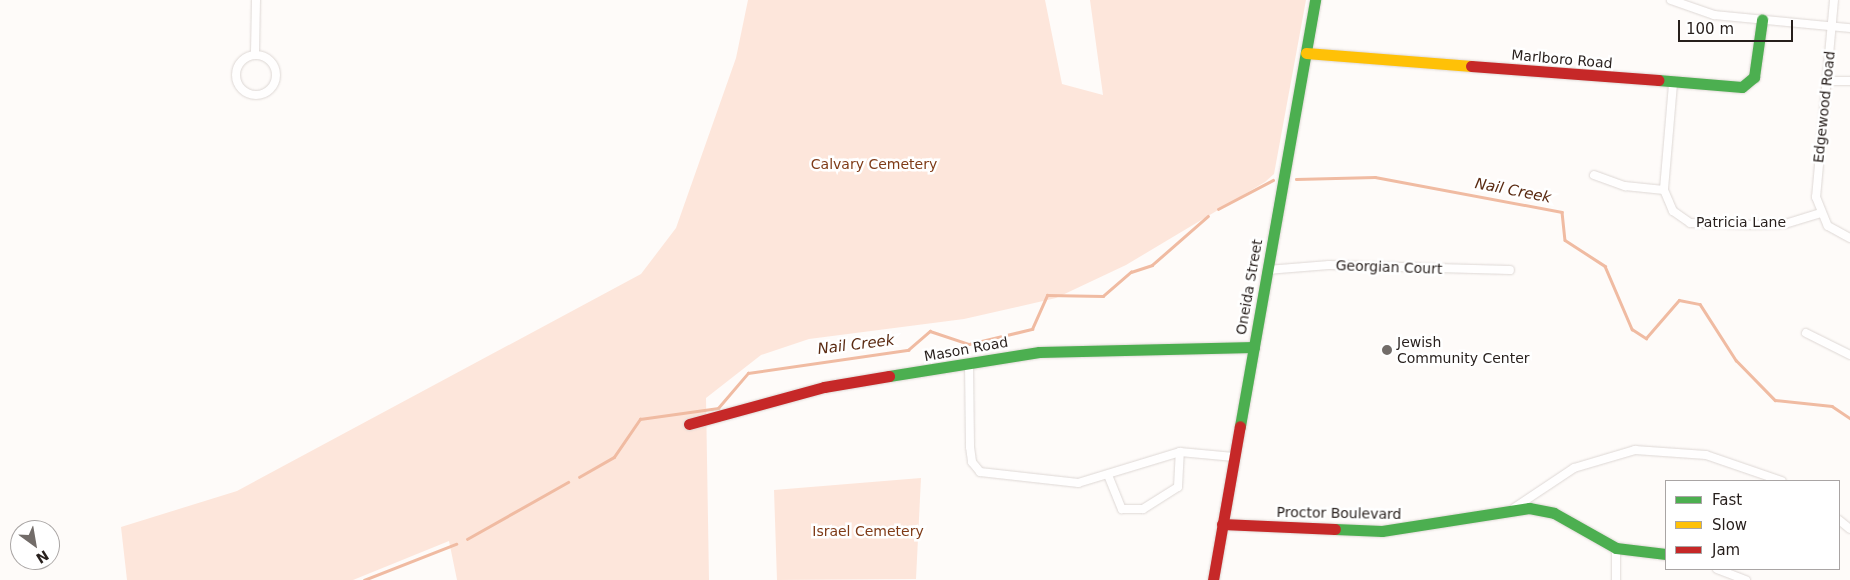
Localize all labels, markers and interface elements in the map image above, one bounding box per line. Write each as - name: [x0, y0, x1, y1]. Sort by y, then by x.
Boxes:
- scale bar: [1680, 10, 1795, 42]
- text: 100 m: [1686, 20, 1734, 38]
- street label: Marlboro Road: [1511, 46, 1613, 72]
- street label: Edgewood Road: [1810, 50, 1838, 164]
- park label: Calvary Cemetery: [811, 156, 937, 172]
- water label: Nail Creek: [1473, 175, 1553, 207]
- street label: Patricia Lane: [1696, 214, 1786, 230]
- street label: Oneida Street: [1232, 238, 1266, 336]
- street label: Georgian Court: [1335, 257, 1443, 277]
- water label: Nail Creek: [817, 331, 895, 359]
- street label: Mason Road: [923, 333, 1009, 365]
- place label: Jewish Community Center: [1397, 334, 1530, 367]
- marker: Jewish Community Center: [1381, 344, 1393, 356]
- legend: [1665, 480, 1840, 570]
- text: Fast: [1712, 491, 1742, 509]
- street label: Proctor Boulevard: [1276, 504, 1402, 522]
- text: Slow: [1712, 516, 1747, 534]
- north arrow: [10, 520, 60, 570]
- park label: Israel Cemetery: [812, 523, 924, 539]
- text: Jam: [1712, 541, 1740, 559]
- text: N: [33, 547, 52, 567]

